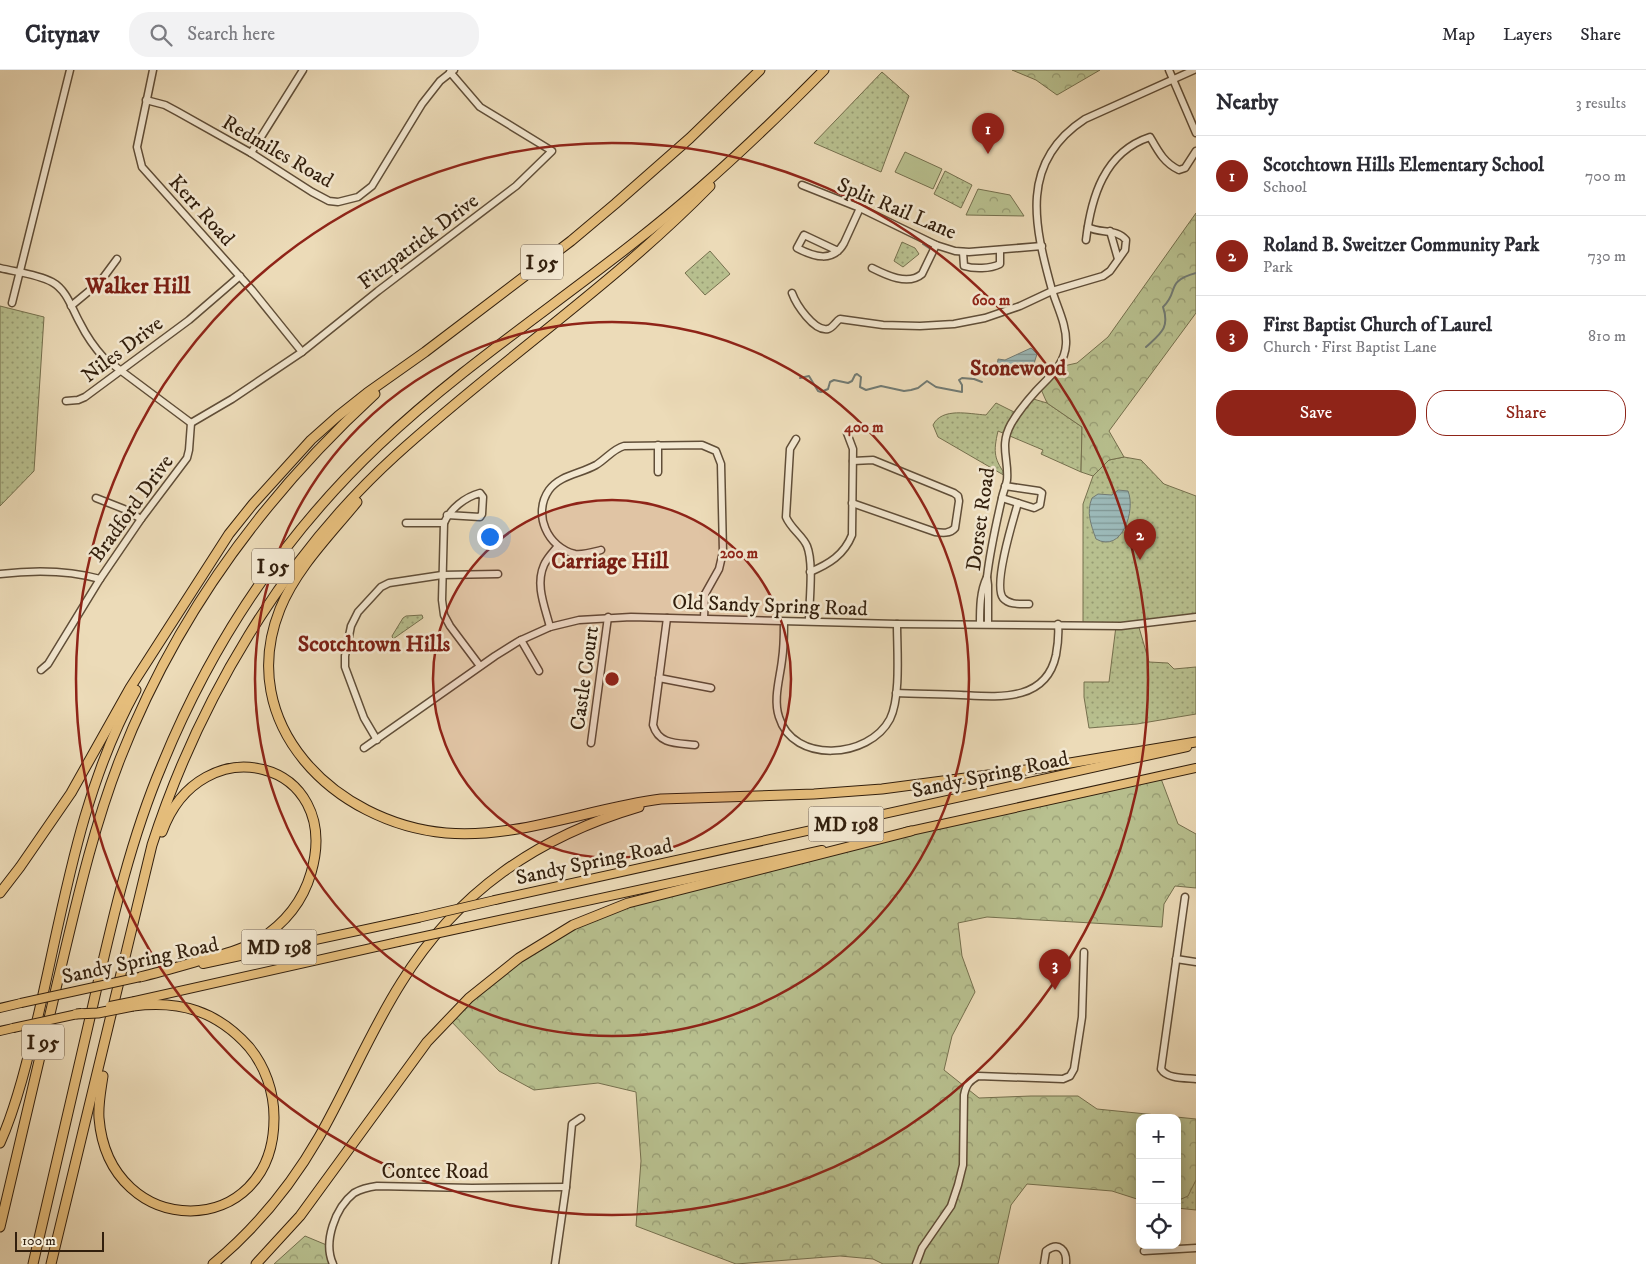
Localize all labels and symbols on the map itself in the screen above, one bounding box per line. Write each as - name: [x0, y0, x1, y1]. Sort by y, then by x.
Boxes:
- street label: Redmiles Road: [217, 110, 338, 194]
- pin: 1: [972, 113, 1004, 154]
- street label: Kerr Road: [163, 170, 240, 252]
- street label: Split Rail Lane: [833, 172, 960, 246]
- street label: Fitzpatrick Drive: [353, 188, 484, 296]
- road number: I 95: [521, 244, 563, 280]
- district label: Walker Hill: [85, 273, 191, 300]
- text: 600 m: [972, 291, 1011, 310]
- street label: Niles Drive: [77, 311, 169, 389]
- district label: Stonewood: [970, 355, 1067, 382]
- text: 400 m: [843, 418, 884, 437]
- street label: Bradford Drive: [84, 449, 180, 567]
- street label: Dorset Road: [961, 465, 1001, 572]
- pin: 2: [1124, 519, 1156, 560]
- your location: [477, 524, 503, 550]
- text: 200 m: [720, 544, 759, 563]
- road number: I 95: [252, 548, 294, 584]
- district label: Carriage Hill: [551, 548, 669, 575]
- street label: Old Sandy Spring Road: [672, 590, 869, 622]
- street label: Castle Court: [565, 624, 605, 732]
- district label: Scotchtown Hills: [298, 631, 451, 658]
- centre of rings: [603, 670, 621, 688]
- street label: Sandy Spring Road: [909, 746, 1071, 804]
- road number: MD 198: [808, 806, 884, 842]
- street label: Sandy Spring Road: [513, 833, 675, 891]
- road number: MD 198: [242, 930, 316, 964]
- street label: Sandy Spring Road: [59, 932, 221, 990]
- pin: 3: [1039, 949, 1071, 990]
- road number: I 95: [22, 1024, 64, 1060]
- street label: Contee Road: [381, 1159, 489, 1185]
- scale bar: [15, 1229, 104, 1252]

